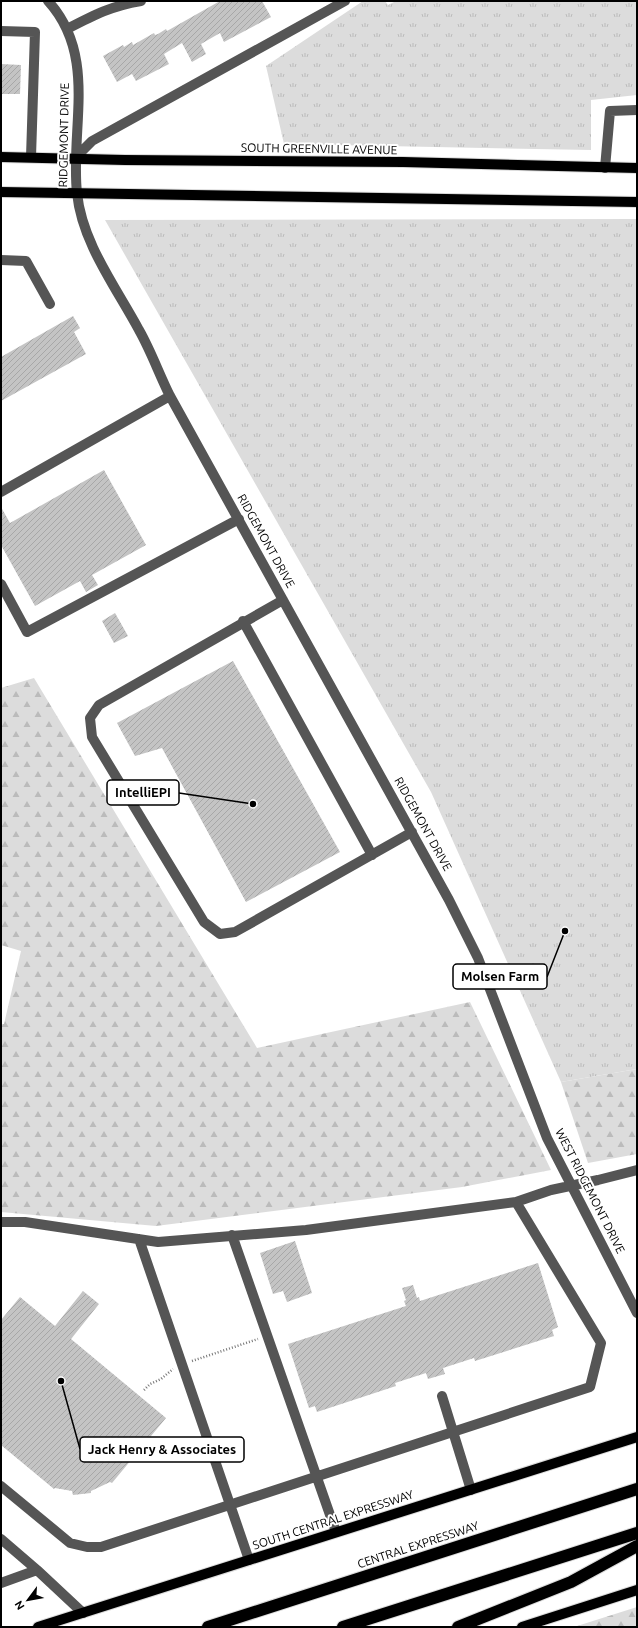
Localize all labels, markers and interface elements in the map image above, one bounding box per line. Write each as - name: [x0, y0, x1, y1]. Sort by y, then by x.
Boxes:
- street label: RIDGEMONT DRIVE: [56, 82, 71, 188]
- street label: SOUTH GREENVILLE AVENUE: [241, 141, 398, 156]
- street label: RIDGEMONT DRIVE: [235, 492, 298, 590]
- street label: RIDGEMONT DRIVE: [392, 775, 455, 873]
- callout: IntelliEPI: [107, 780, 179, 805]
- text: IntelliEPI: [115, 785, 171, 799]
- callout: Molsen Farm: [453, 964, 547, 989]
- text: Molsen Farm: [461, 969, 539, 983]
- street label: WEST RIDGEMONT DRIVE: [553, 1126, 628, 1256]
- callout: Jack Henry & Associates: [80, 1437, 244, 1462]
- text: Jack Henry & Associates: [88, 1442, 236, 1456]
- street label: SOUTH CENTRAL EXPRESSWAY: [251, 1487, 415, 1552]
- street label: CENTRAL EXPRESSWAY: [356, 1519, 480, 1570]
- north arrow: [8, 1580, 48, 1620]
- text: N: [12, 1599, 27, 1612]

